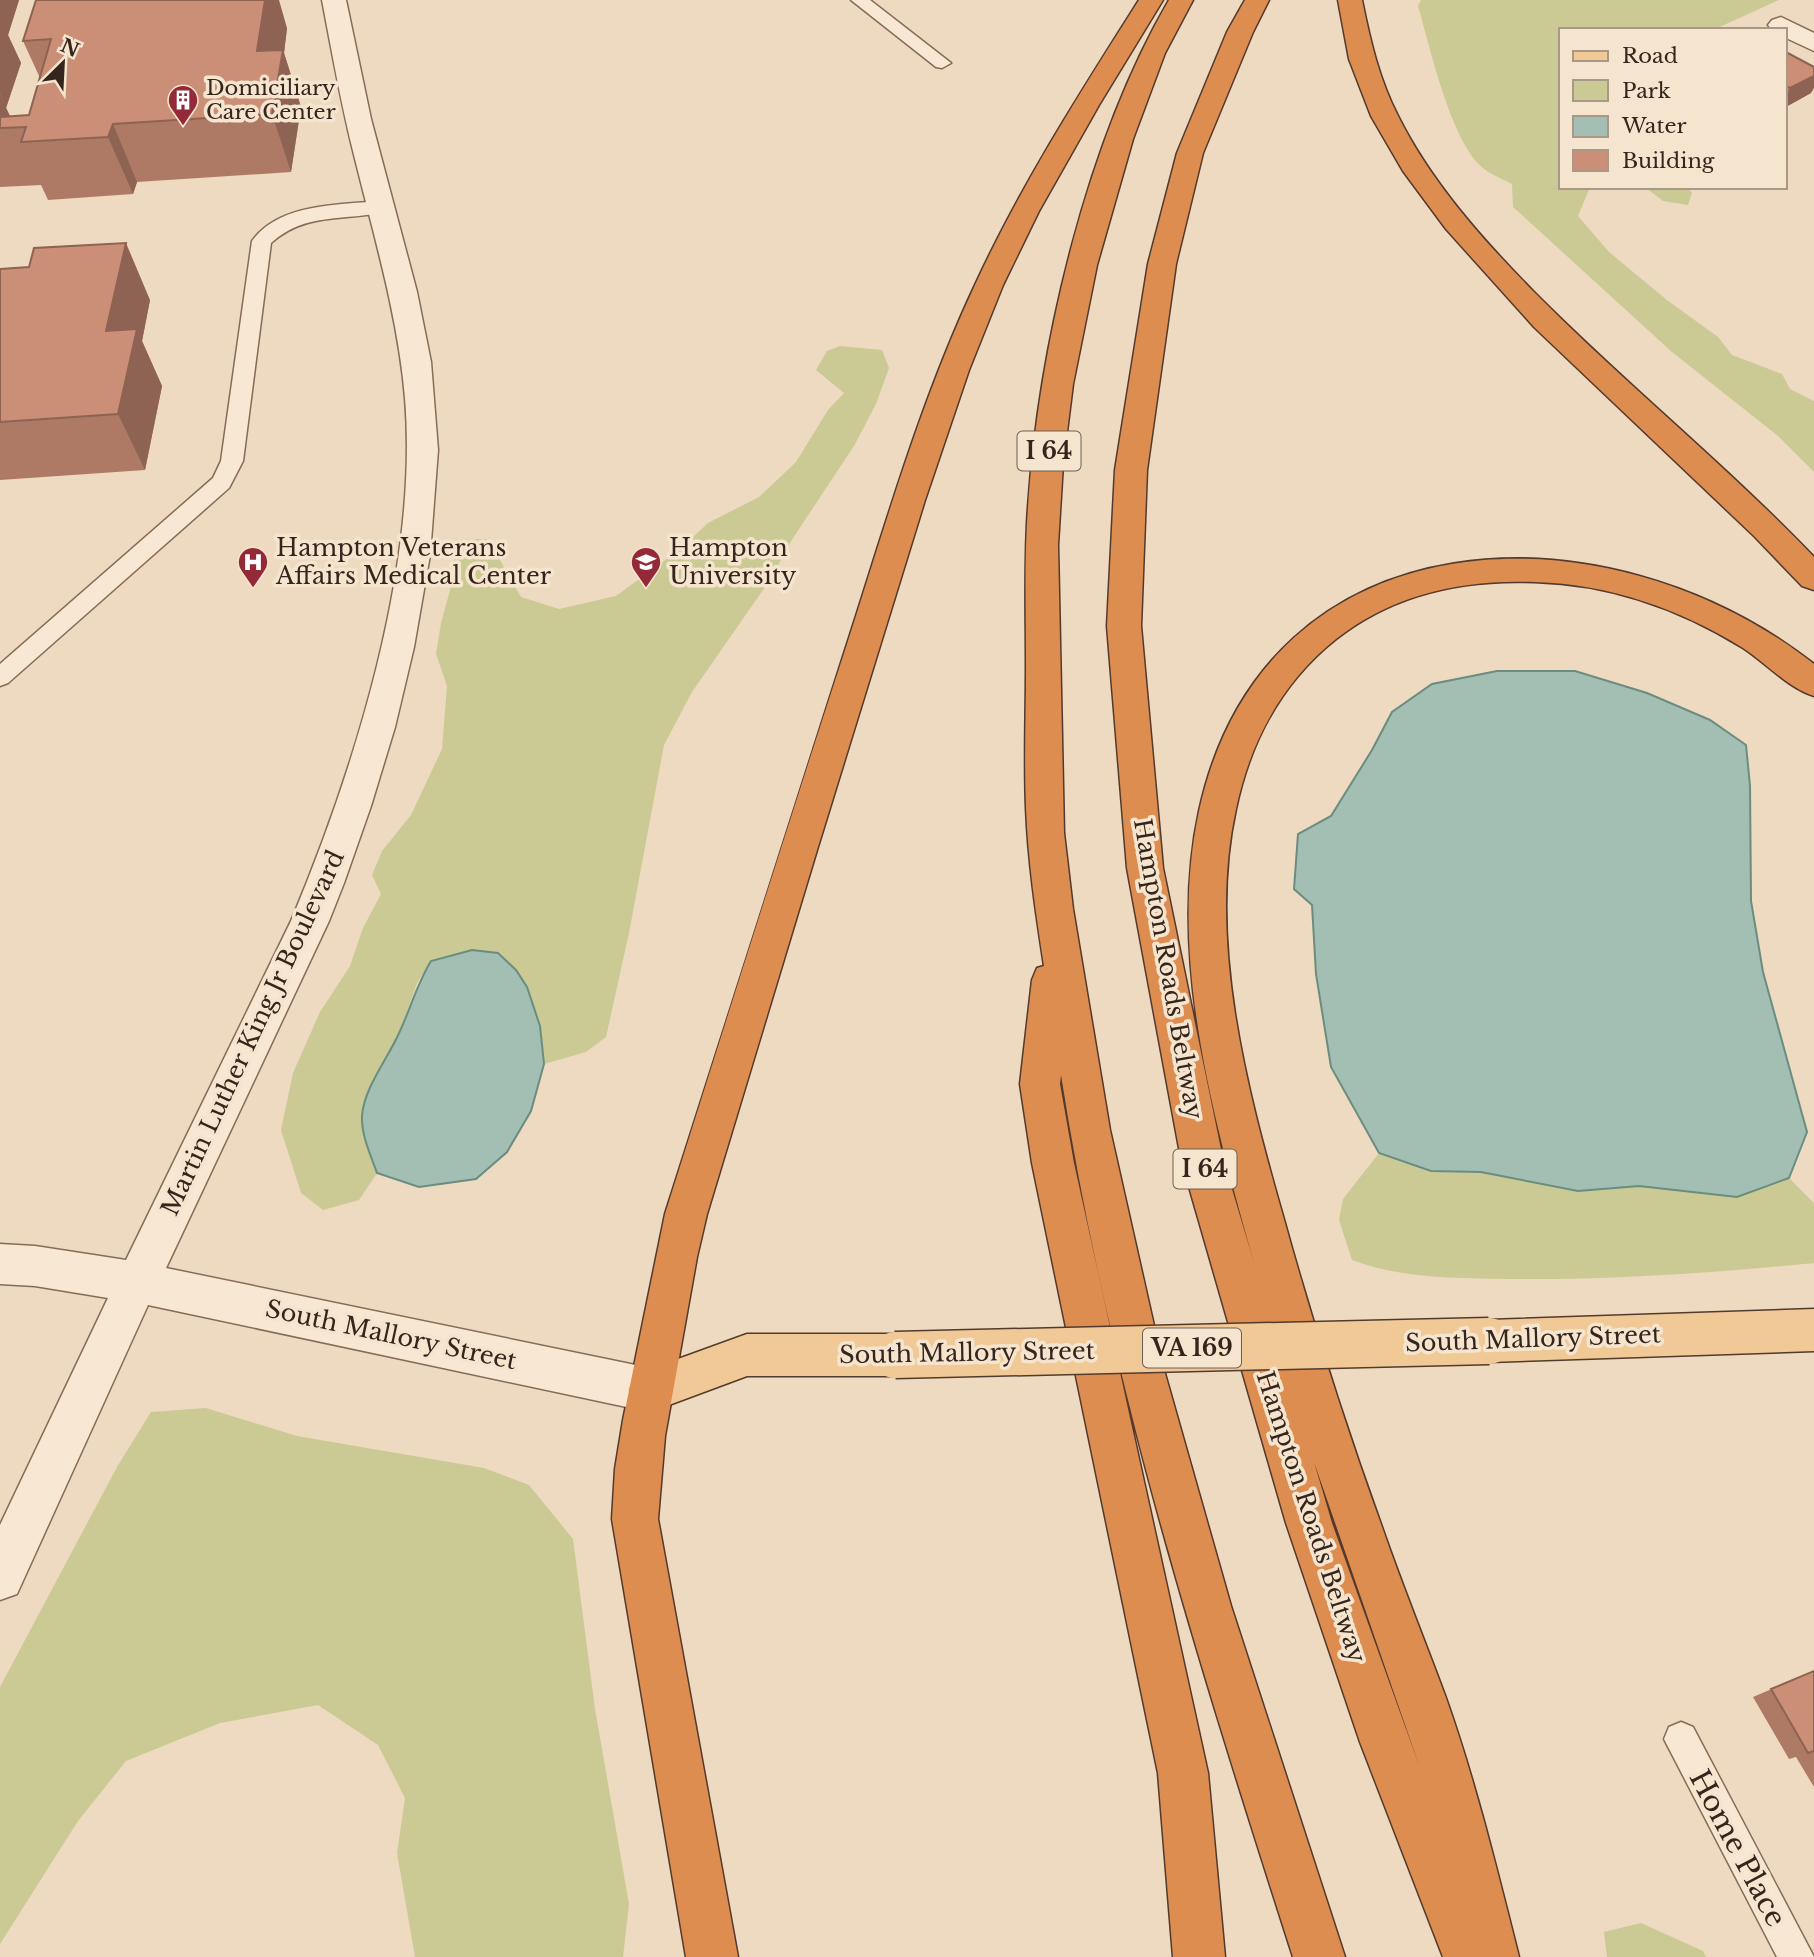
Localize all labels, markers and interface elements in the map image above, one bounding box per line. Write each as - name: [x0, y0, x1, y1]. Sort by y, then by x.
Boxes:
- north arrow: [28, 28, 98, 98]
- legend: [1559, 28, 1786, 189]
- text: N: [57, 34, 83, 62]
- text: Road: [1622, 43, 1678, 69]
- place label: Domiciliary Care Center: [206, 75, 336, 125]
- text: Park: [1622, 78, 1671, 104]
- building icon: Domiciliary Care Center: [166, 83, 200, 127]
- text: Water: [1621, 113, 1686, 139]
- text: Building: [1622, 148, 1715, 174]
- road number: I 64: [1018, 432, 1080, 471]
- place label: Hampton Veterans Affairs Medical Center: [275, 533, 552, 590]
- place label: Hampton University: [669, 533, 797, 590]
- hospital icon: Hampton Veterans Affairs Medical Center: [236, 545, 270, 589]
- school or university icon: Hampton University: [629, 545, 663, 589]
- street label: Hampton Roads Beltway: [1128, 816, 1209, 1122]
- street label: Martin Luther King Jr Boulevard: [155, 846, 350, 1220]
- road number: I 64: [1174, 1150, 1236, 1188]
- street label: South Mallory Street: [263, 1294, 519, 1375]
- street label: South Mallory Street: [1405, 1320, 1661, 1357]
- road number: VA 169: [1143, 1329, 1241, 1368]
- street label: South Mallory Street: [839, 1336, 1095, 1369]
- street label: Hampton Roads Beltway: [1251, 1367, 1373, 1667]
- street label: Home Place: [1682, 1764, 1793, 1933]

